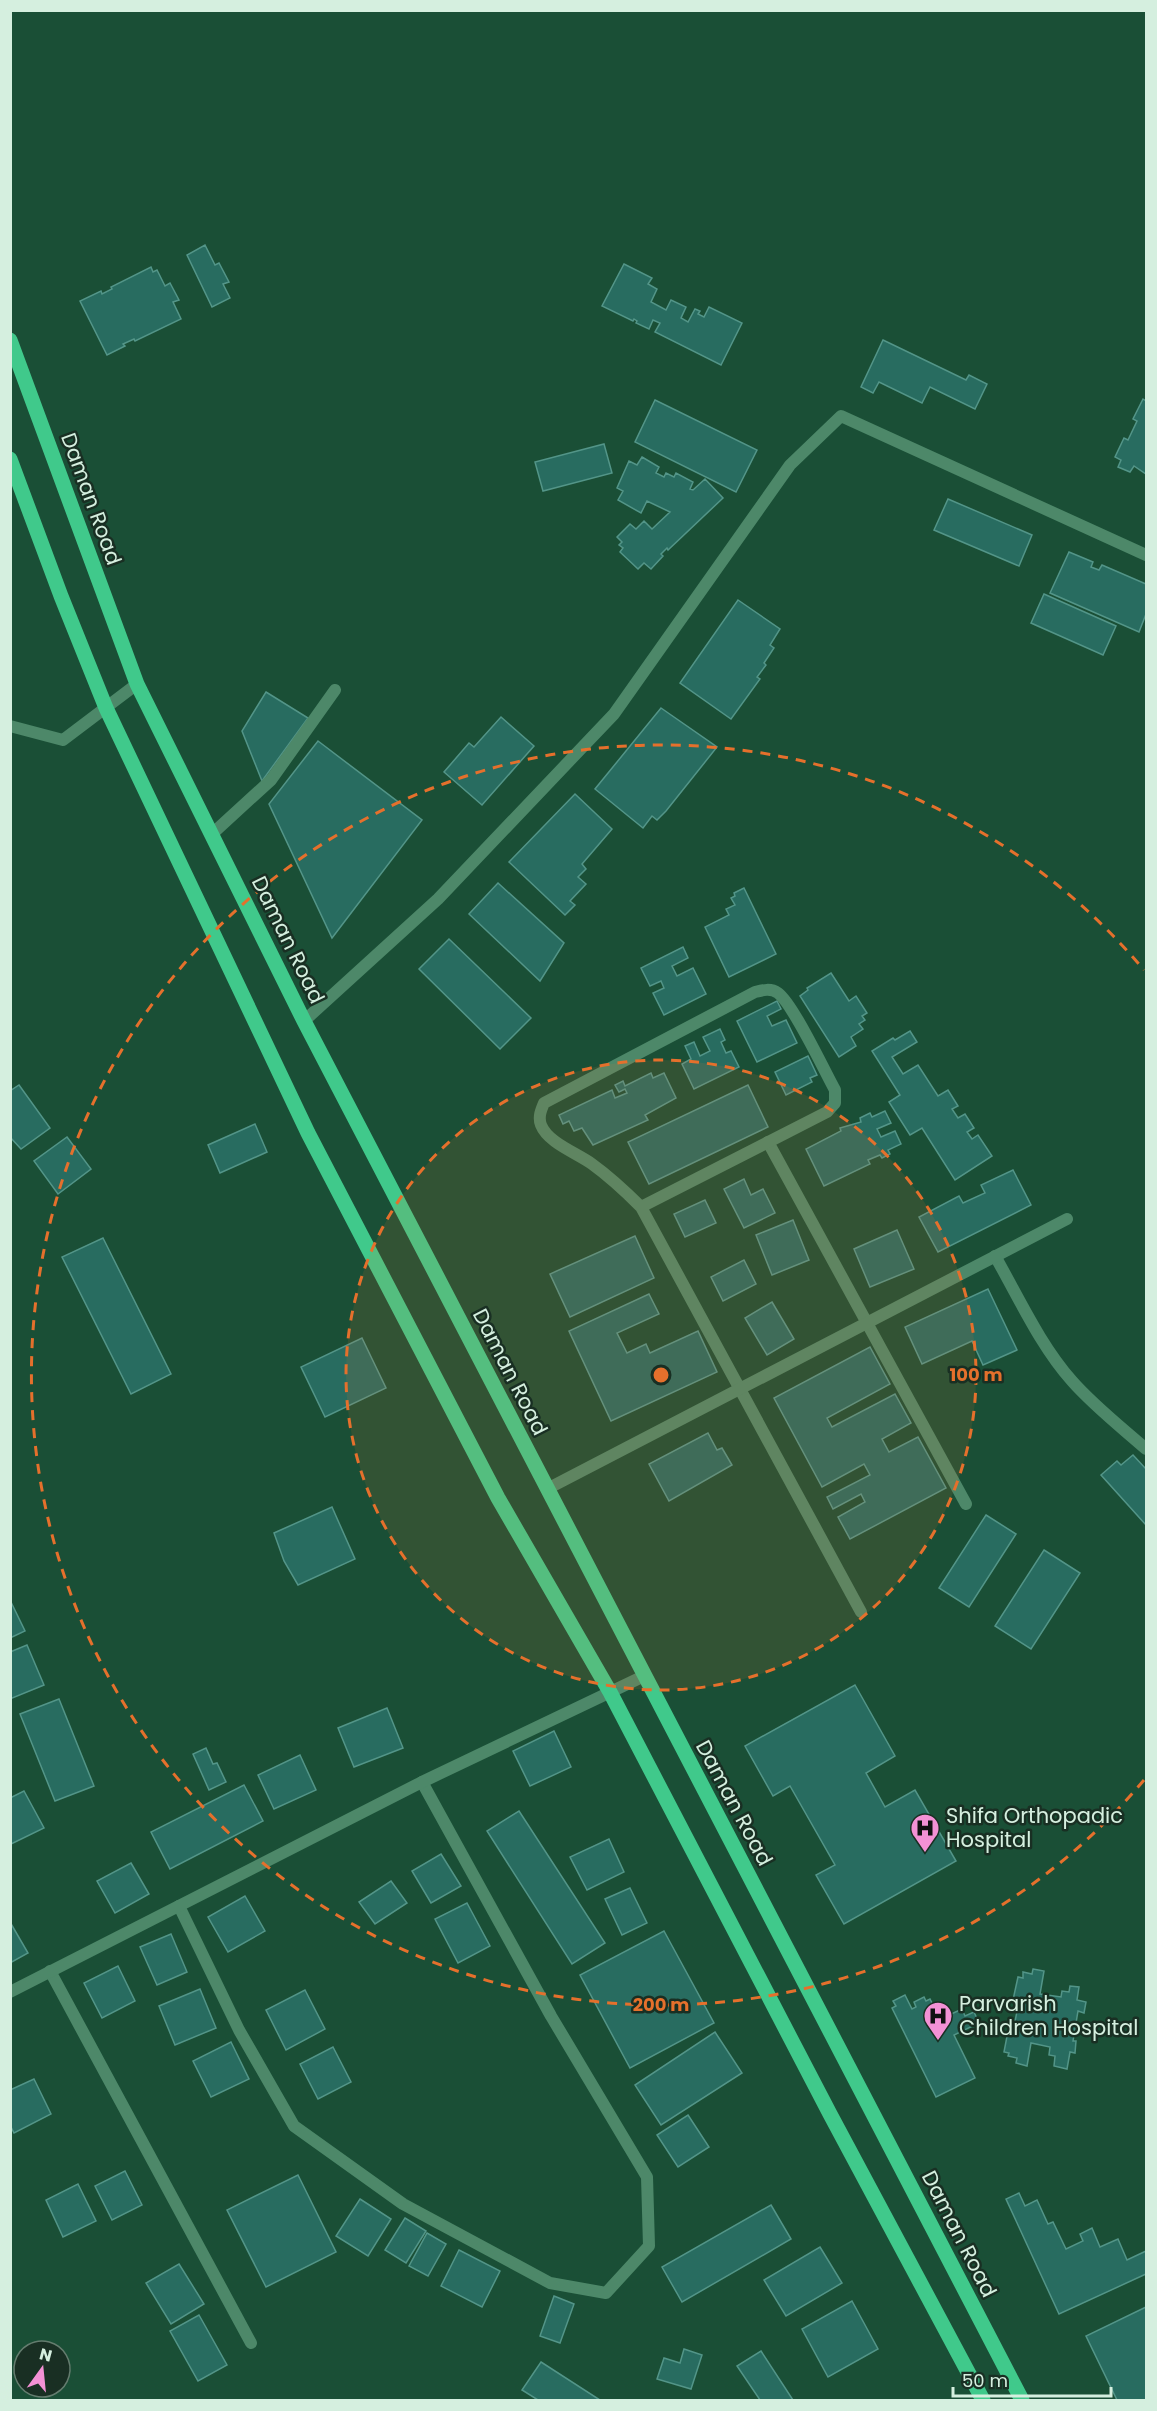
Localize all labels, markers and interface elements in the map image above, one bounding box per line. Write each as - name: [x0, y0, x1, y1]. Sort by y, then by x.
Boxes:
- street label: Daman Road: [54, 429, 129, 569]
- street label: Daman Road: [245, 871, 332, 1008]
- street label: Daman Road: [466, 1303, 555, 1440]
- text: 100 m: [949, 1362, 1003, 1387]
- centre of rings: [651, 1365, 671, 1385]
- street label: Daman Road: [689, 1735, 780, 1871]
- place label: Shifa Orthopadic Hospital: [946, 1801, 1123, 1854]
- hospital icon: Shifa Orthopadic Hospital: [909, 1812, 941, 1854]
- place label: Parvarish Children Hospital: [959, 1989, 1138, 2042]
- text: 200 m: [633, 1992, 689, 2017]
- hospital icon: Parvarish Children Hospital: [922, 2000, 954, 2042]
- street label: Daman Road: [915, 2165, 1004, 2302]
- north arrow: [12, 2339, 72, 2399]
- text: N: [37, 2342, 55, 2368]
- scale bar: [953, 2360, 1110, 2398]
- text: 50 m: [962, 2368, 1008, 2393]

